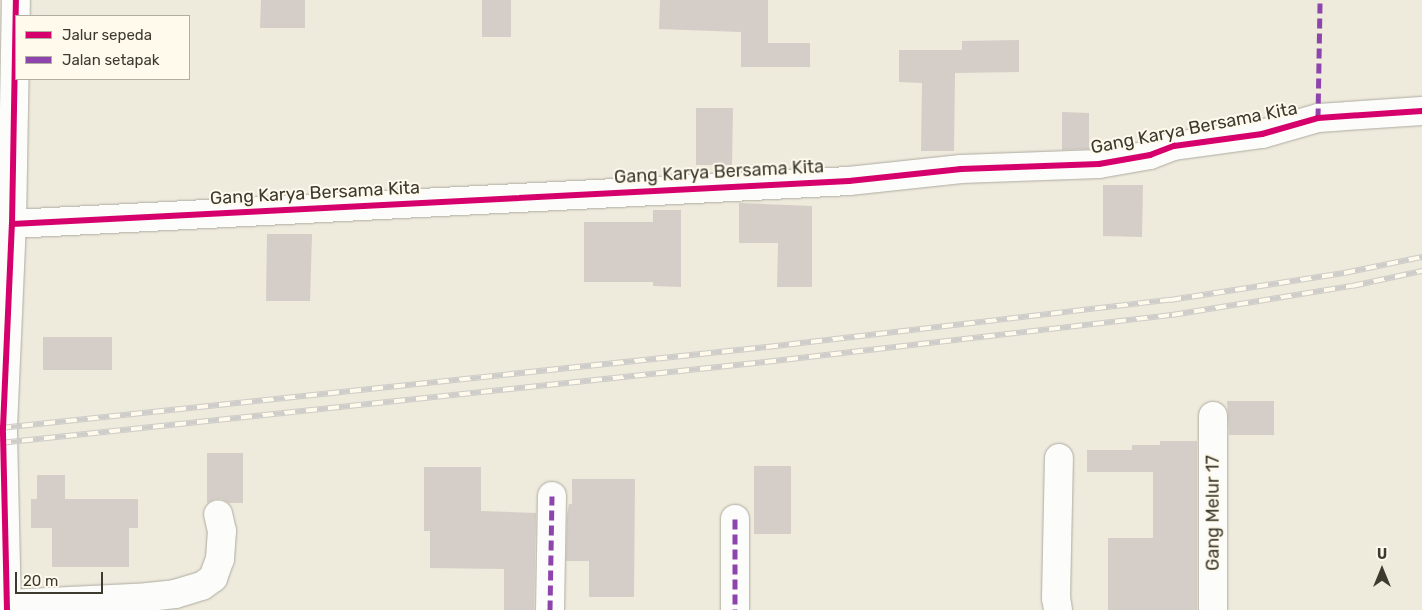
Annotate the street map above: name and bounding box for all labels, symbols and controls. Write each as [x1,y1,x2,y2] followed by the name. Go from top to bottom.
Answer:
[15,15,190,80] legend
[62,26,152,44] text: Jalur sepeda
[62,51,160,69] text: Jalan setapak
[1089,97,1299,159] street label: Gang Karya Bersama Kita
[613,156,825,188] street label: Gang Karya Bersama Kita
[209,177,421,209] street label: Gang Karya Bersama Kita
[1202,455,1224,571] street label: Gang Melur 17
[1357,545,1407,595] north arrow
[1377,546,1387,563] text: U
[18,562,105,594] scale bar
[23,572,58,590] text: 20 m

